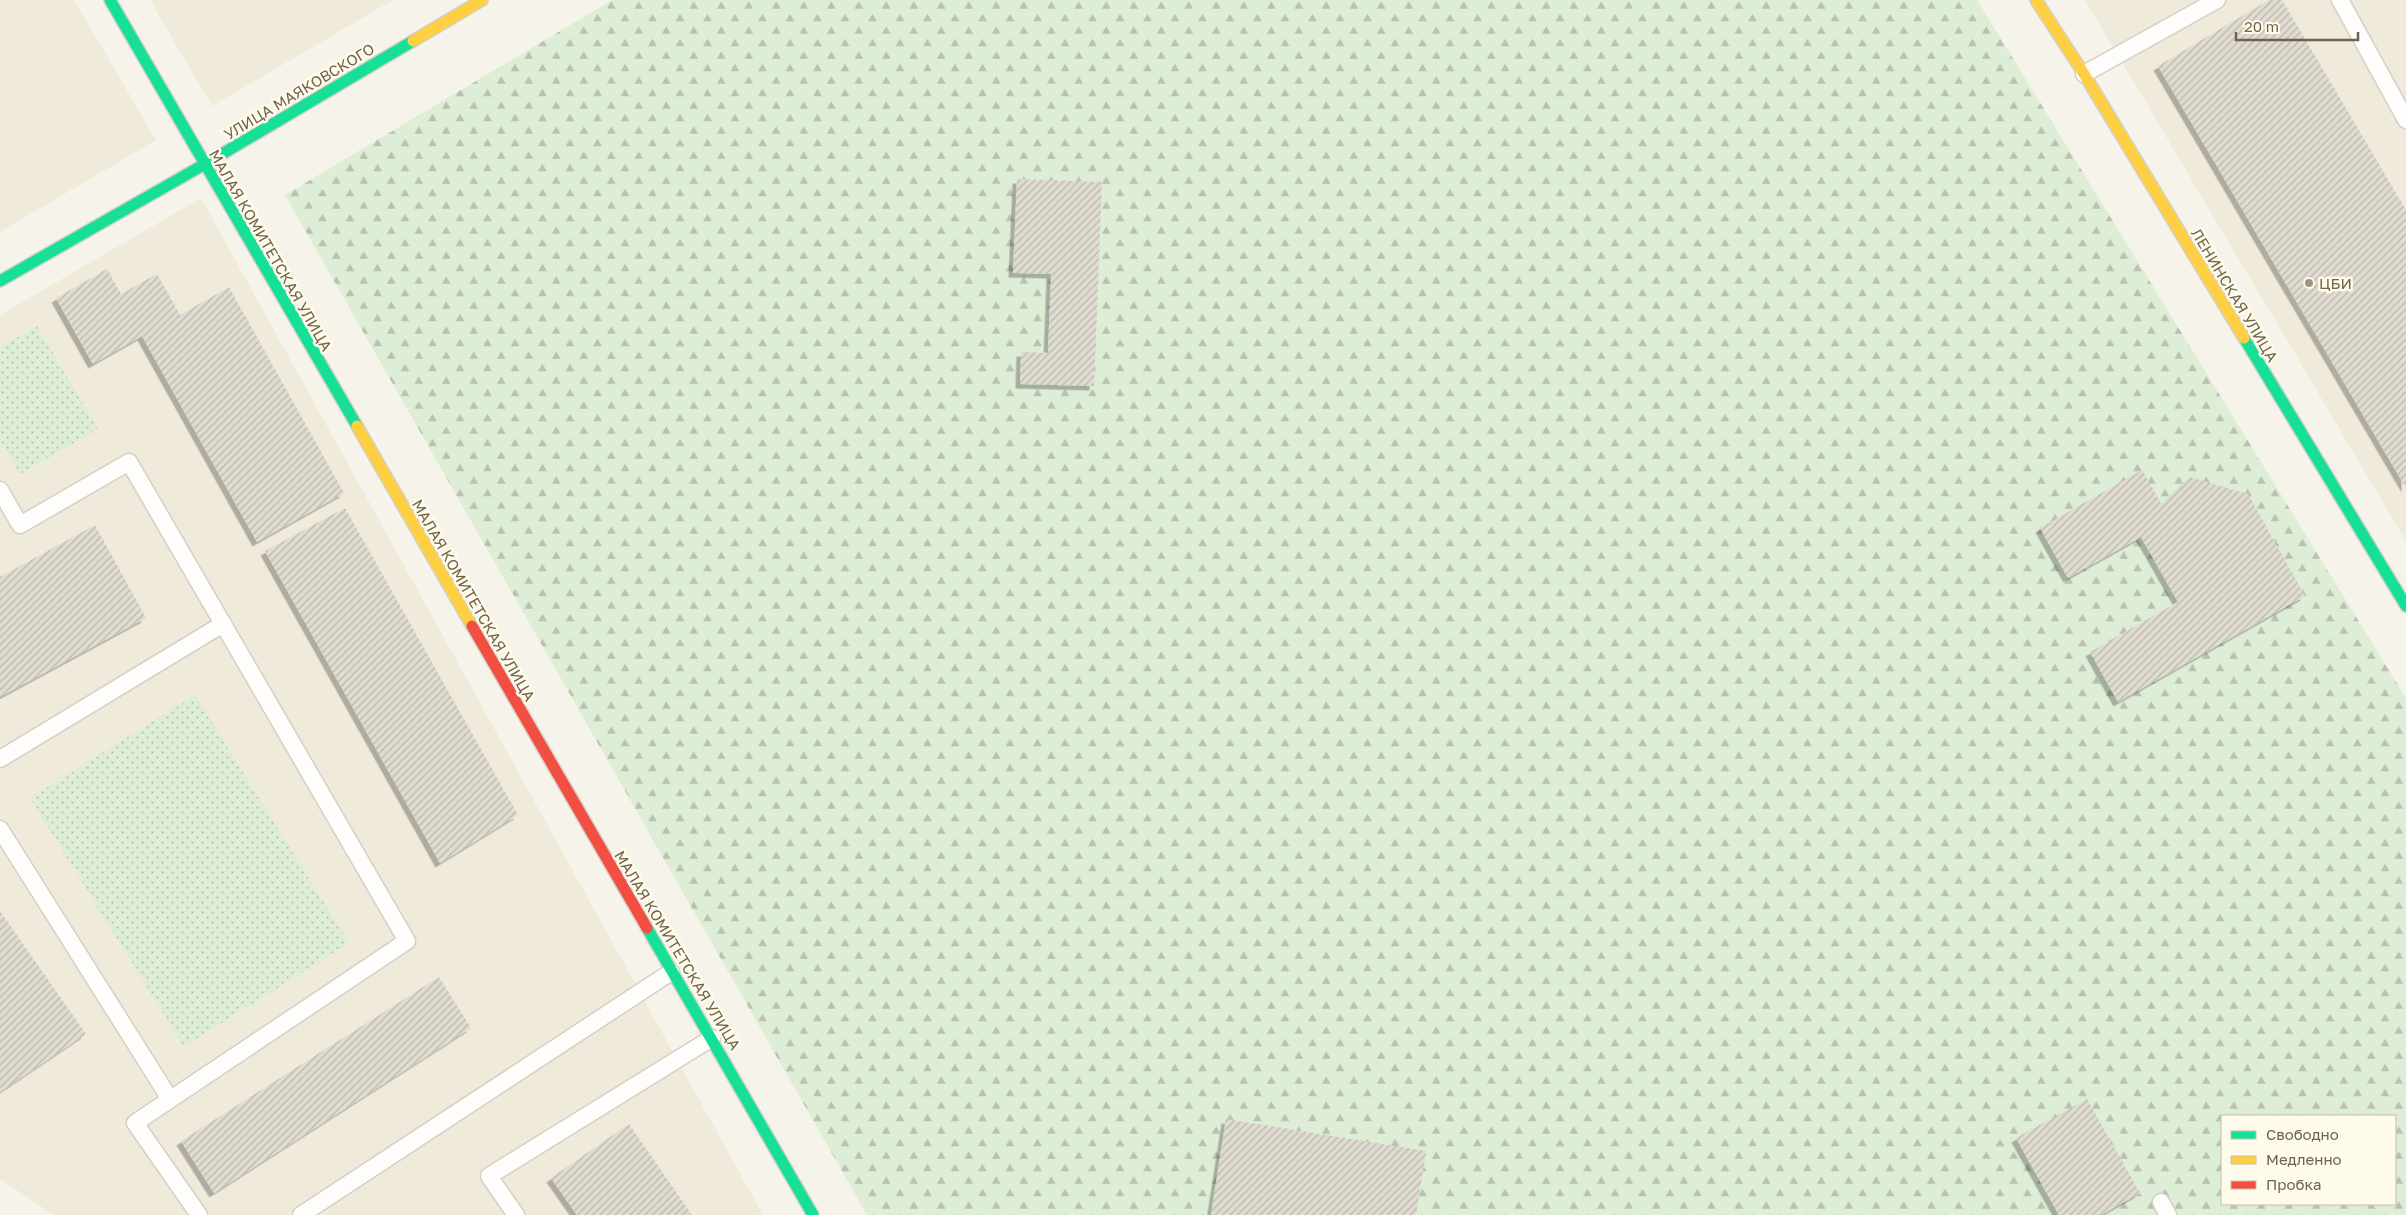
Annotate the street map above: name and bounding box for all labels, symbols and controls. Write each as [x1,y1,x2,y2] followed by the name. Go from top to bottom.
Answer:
[2236,10,2358,42] scale bar
[2244,17,2279,35] text: 20 m
[221,39,377,143] street label: УЛИЦА МАЯКОВСКОГО
[206,146,336,354] street label: МАЛАЯ КОМИТЕТСКАЯ УЛИЦА
[2188,225,2282,365] street label: ЛЕНИНСКАЯ УЛИЦА
[2319,274,2352,292] place label: ЦБИ
[2303,277,2315,289] marker: ЦБИ
[409,496,539,704] street label: МАЛАЯ КОМИТЕТСКАЯ УЛИЦА
[611,847,745,1053] street label: МАЛАЯ КОМИТЕТСКАЯ УЛИЦА
[2221,1115,2396,1205] legend
[2266,1125,2339,1143] text: Свободно
[2266,1150,2342,1168] text: Медленно
[2266,1175,2321,1193] text: Пробка

